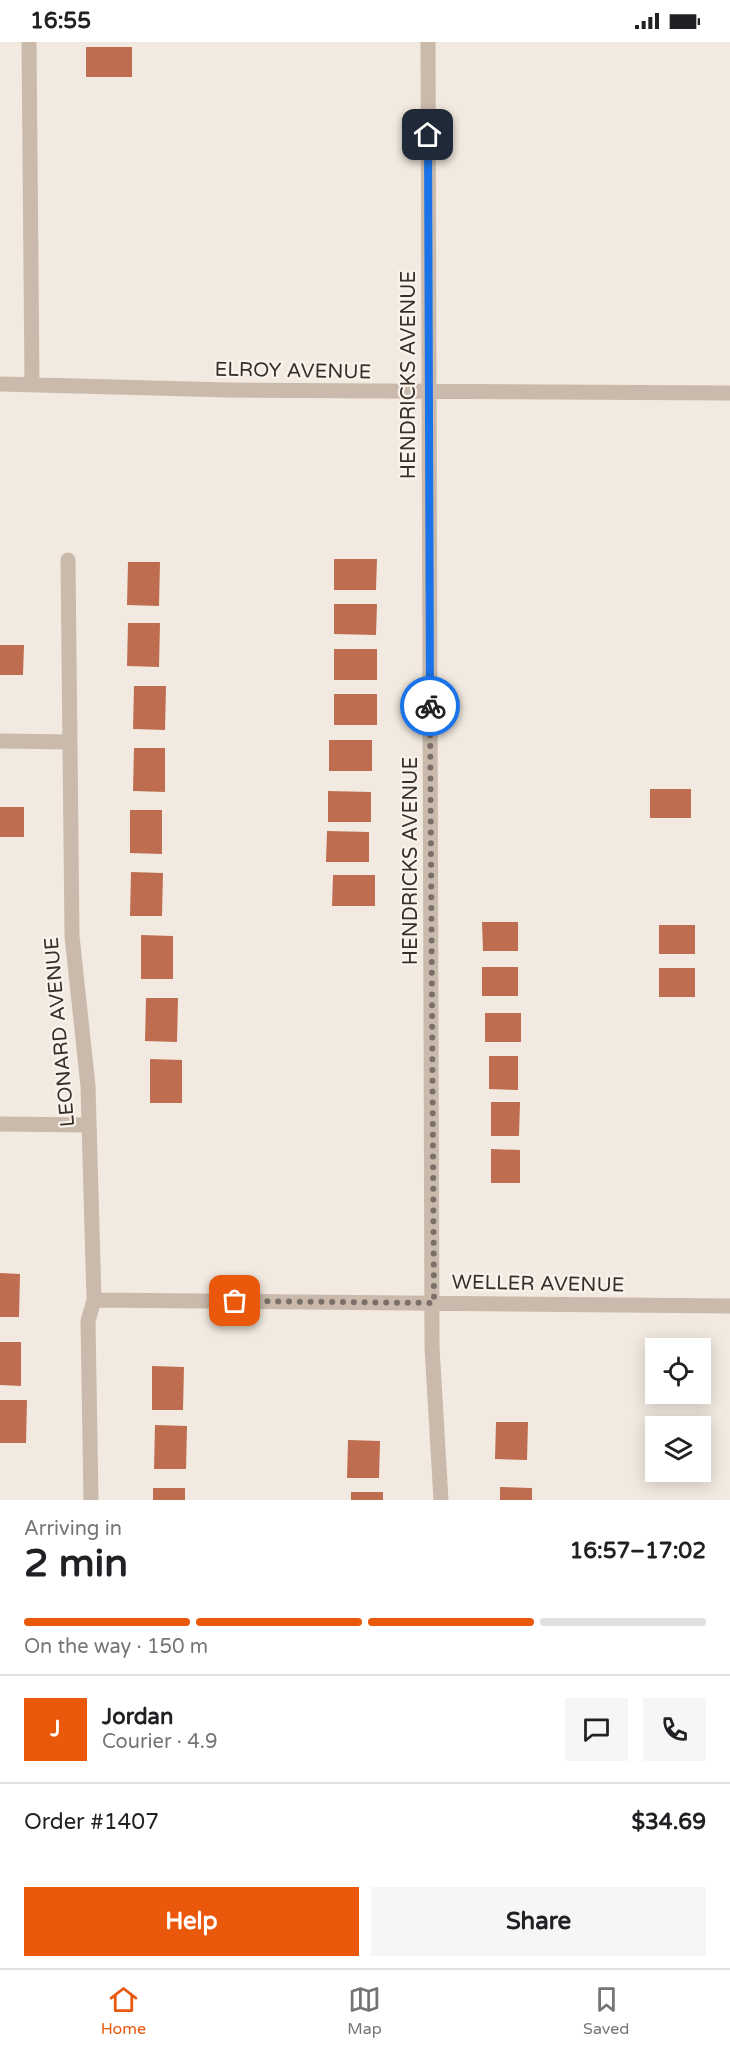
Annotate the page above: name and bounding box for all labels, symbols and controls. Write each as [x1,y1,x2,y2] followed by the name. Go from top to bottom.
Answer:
[30,8,91,34] text: 16:55
[402,109,453,160] pin
[411,118,444,151] icon: home
[397,271,421,479] street label: HENDRICKS AVENUE
[214,358,372,384] street label: ELROY AVENUE
[400,676,460,736] courier
[414,690,447,723] icon: bike
[399,757,423,965] street label: HENDRICKS AVENUE
[40,936,80,1128] street label: LEONARD AVENUE
[451,1270,625,1298] street label: WELLER AVENUE
[209,1275,260,1326] pin
[218,1284,251,1317] icon: bag
[645,1338,711,1482] map controls
[645,1338,711,1404] button: locate
[645,1416,711,1482] button: layers
[24,1517,122,1541] text: Arriving in
[569,1538,706,1564] text: 16:57–17:02
[24,1540,128,1587] text: 2 min
[24,1635,208,1659] text: On the way · 150 m
[565,1698,628,1761] button: chat
[643,1698,706,1761] button: phone
[102,1704,173,1730] text: Jordan
[50,1716,61,1742] text: J
[102,1730,217,1754] text: Courier · 4.9
[24,1809,159,1835] text: Order #1407
[631,1809,706,1835] text: $34.69
[24,1887,359,1956] button: Help
[371,1887,706,1956] button: Share
[101,1983,146,2039] tab: Home
[347,1983,382,2039] tab: Map
[583,1983,629,2039] tab: Saved

